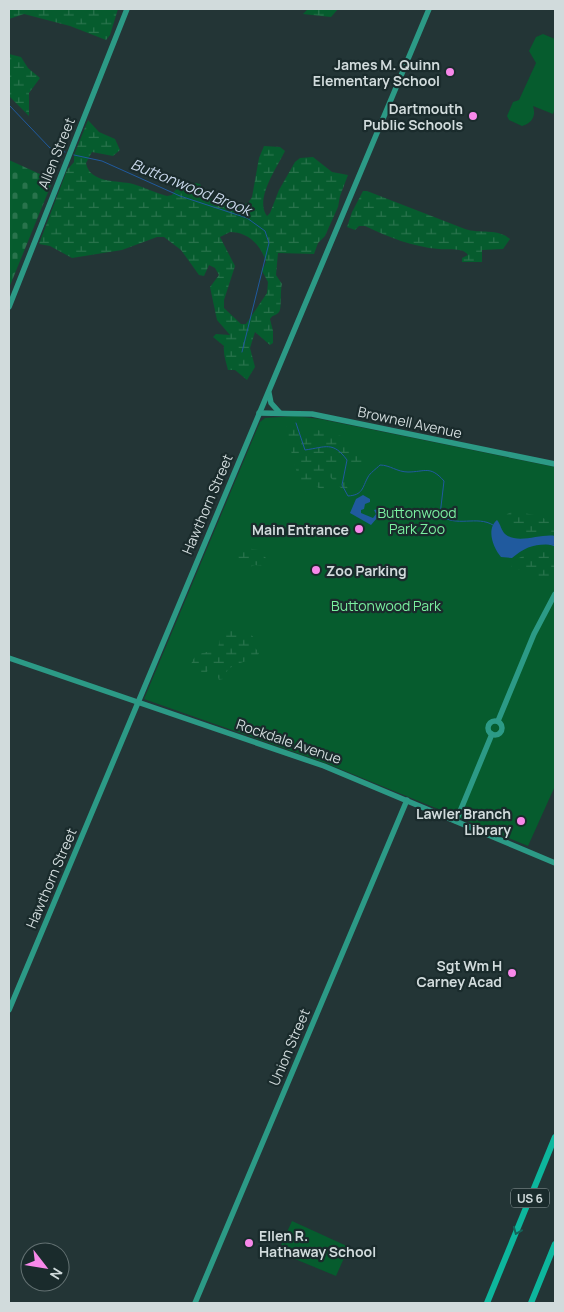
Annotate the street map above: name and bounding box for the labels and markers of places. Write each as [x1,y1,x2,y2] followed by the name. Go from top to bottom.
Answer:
[313,55,440,90] place label: James M. Quinn Elementary School
[444,66,456,78] marker: James M. Quinn Elementary School
[363,99,463,134] place label: Dartmouth Public Schools
[467,110,479,122] marker: Dartmouth Public Schools
[252,520,349,539] place label: Main Entrance
[353,523,365,535] marker: Main Entrance
[326,561,407,580] place label: Zoo Parking
[310,564,322,576] marker: Zoo Parking
[416,804,511,839] place label: Lawler Branch Library
[515,815,527,827] marker: Lawler Branch Library
[416,956,502,991] place label: Sgt Wm H Carney Acad
[506,967,518,979] marker: Sgt Wm H Carney Acad
[259,1226,376,1261] place label: Ellen R. Hathaway School
[243,1237,255,1249] marker: Ellen R. Hathaway School

